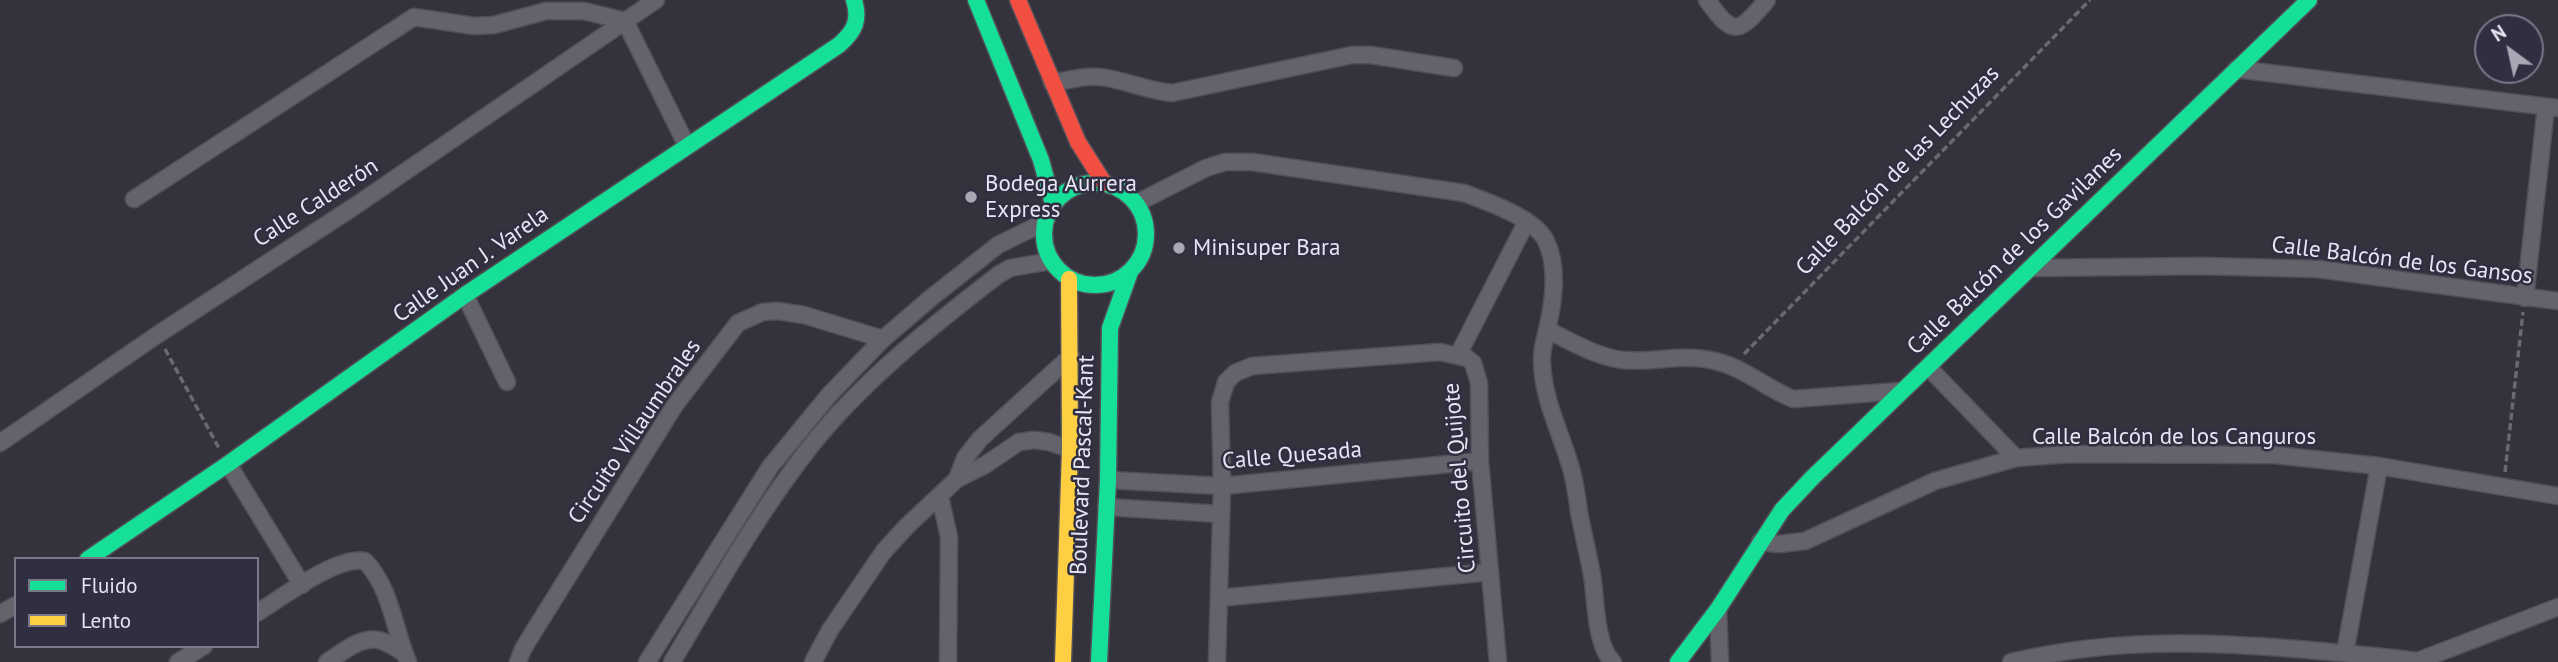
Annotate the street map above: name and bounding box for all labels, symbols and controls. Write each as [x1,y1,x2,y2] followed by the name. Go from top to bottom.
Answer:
[2474,14,2544,84] north arrow
[2487,20,2510,47] text: N
[1791,60,2005,282] street label: Calle Balcón de las Lechuzas
[1902,141,2128,361] street label: Calle Balcón de los Gavilanes
[248,152,384,254] street label: Calle Calderón
[985,170,1137,224] place label: Bodega Aurrera Express
[963,189,979,205] marker: Bodega Aurrera Express
[388,201,554,329] street label: Calle Juan J. Varela
[2270,231,2534,291] street label: Calle Balcón de los Gansos
[1193,234,1340,262] place label: Minisuper Bara
[1171,240,1187,256] marker: Minisuper Bara
[563,334,707,530] street label: Circuito Villaumbrales
[1065,355,1101,575] street label: Boulevard Pascal-Kant
[1438,382,1482,574] street label: Circuito del Quijote
[2032,423,2316,451] street label: Calle Balcón de los Canguros
[1221,436,1363,476] street label: Calle Quesada
[14,557,259,648] legend
[81,572,138,599] text: Fluido
[81,607,131,634] text: Lento

